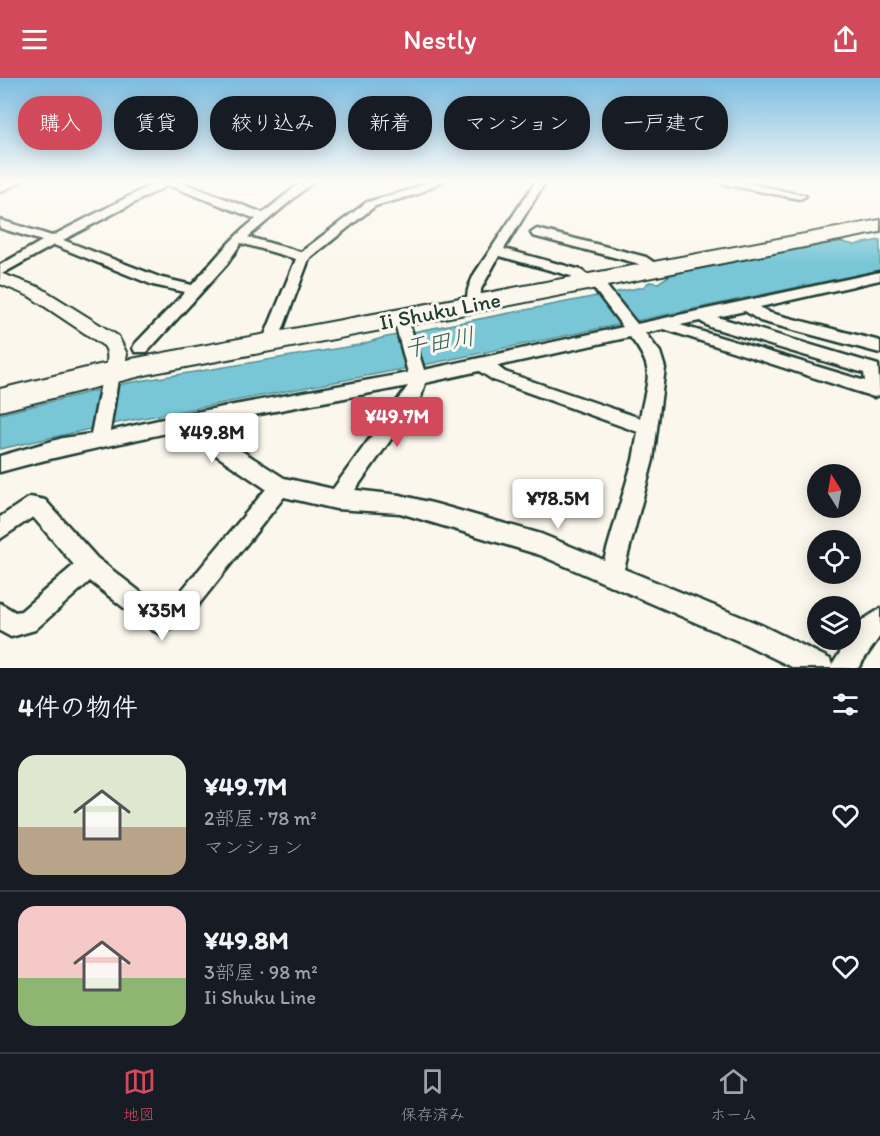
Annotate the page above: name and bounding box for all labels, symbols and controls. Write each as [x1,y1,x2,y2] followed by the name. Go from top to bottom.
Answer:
[18,23,51,56] icon: menu
[403,23,477,56] text: Nestly
[829,23,862,56] icon: share
[18,96,102,150] chip: 購入
[114,96,198,150] chip: 賃貸
[210,96,336,150] chip: 絞り込み
[348,96,432,150] chip: 新着
[444,96,590,150] chip: マンション
[602,96,728,150] chip: 一戸建て
[377,286,503,336] street label: Ii Shuku Line
[401,321,477,363] water label: 干田川
[348,397,446,448] pin: ¥49.7M
[365,404,429,428] text: ¥49.7M
[163,413,261,464] pin: ¥49.8M
[179,420,245,444] text: ¥49.8M
[807,464,861,518] north arrow
[807,464,861,650] map controls
[509,479,607,530] pin: ¥78.5M
[526,486,590,510] text: ¥78.5M
[807,530,861,584] button: locate
[126,591,198,642] pin: ¥35M
[807,596,861,650] button: layers
[138,598,186,622] text: ¥35M
[829,688,862,721] icon: filters
[18,691,138,723] text: 4件の物件
[204,770,288,802] text: ¥49.7M
[66,779,138,851] icon: home
[829,799,862,832] icon: heart
[204,806,317,830] text: 2部屋 · 78 m²
[204,835,303,859] text: マンション
[204,924,289,956] text: ¥49.8M
[66,930,138,1002] icon: home
[829,950,862,983] icon: heart
[204,960,318,984] text: 3部屋 · 98 m²
[204,985,316,1009] text: Ii Shuku Line
[123,1065,156,1125] tab: 地図
[401,1065,465,1125] tab: 保存済み
[710,1065,757,1125] tab: ホーム

